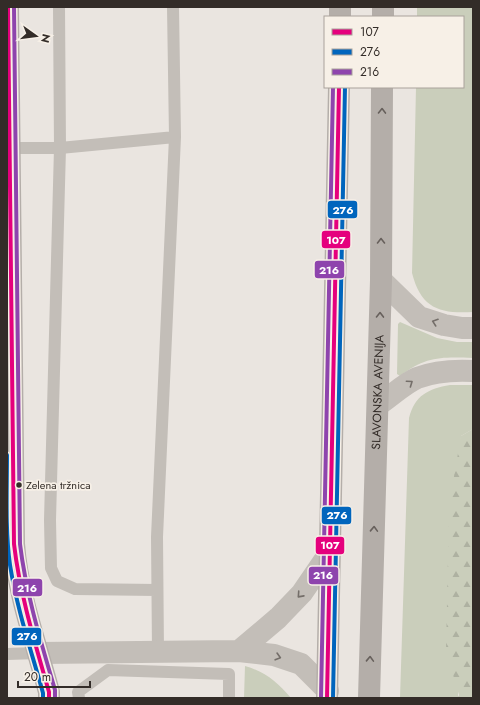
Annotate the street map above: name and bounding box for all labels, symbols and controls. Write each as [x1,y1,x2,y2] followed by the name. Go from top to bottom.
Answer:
[16,16,56,56] north arrow
[324,16,464,88] legend
[360,23,380,41] text: 107
[37,32,55,45] text: N
[360,43,380,61] text: 276
[360,63,379,81] text: 216
[378,108,386,114] one-way arrow
[327,200,358,219] line badge: 276
[332,202,354,218] text: 276
[321,230,351,249] line badge: 107
[326,232,346,248] text: 107
[377,238,385,244] one-way arrow
[314,260,345,279] line badge: 216
[319,262,339,278] text: 216
[376,312,384,318] one-way arrow
[431,318,438,327] one-way arrow
[367,334,388,450] street label: SLAVONSKA AVENIJA
[405,381,412,388] one-way arrow
[26,477,91,493] place label: Zelena tržnica
[14,480,24,490] marker: Zelena tržnica
[321,506,352,525] line badge: 276
[326,507,348,523] text: 276
[370,526,378,532] one-way arrow
[315,536,345,555] line badge: 107
[320,537,340,553] text: 107
[308,566,339,585] line badge: 216
[313,567,333,583] text: 216
[12,578,43,597] line badge: 216
[17,580,37,596] text: 216
[297,591,304,598] one-way arrow
[11,627,42,646] line badge: 276
[16,628,38,644] text: 276
[274,652,281,661] one-way arrow
[366,656,374,662] one-way arrow
[18,663,90,689] scale bar
[24,668,51,686] text: 20 m

